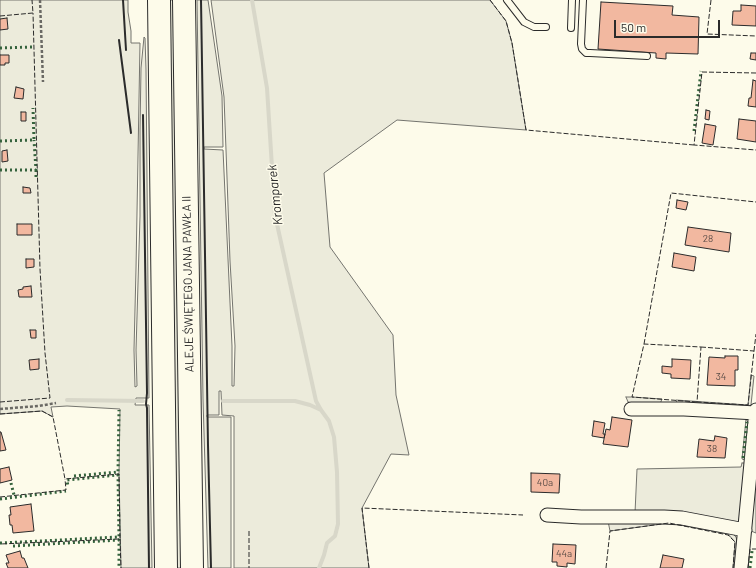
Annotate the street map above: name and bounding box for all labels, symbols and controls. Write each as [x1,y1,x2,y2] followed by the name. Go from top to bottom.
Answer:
[616,12,722,38] scale bar
[621,20,646,34] text: 50 m
[264,164,286,226] water label: Kromparek
[179,196,197,372] street label: ALEJE ŚWIĘTEGO JANA PAWŁA II
[703,233,713,245] house number: 28
[716,371,726,383] house number: 34
[707,443,717,455] house number: 38
[537,477,553,489] house number: 40a
[556,548,572,560] house number: 44a

